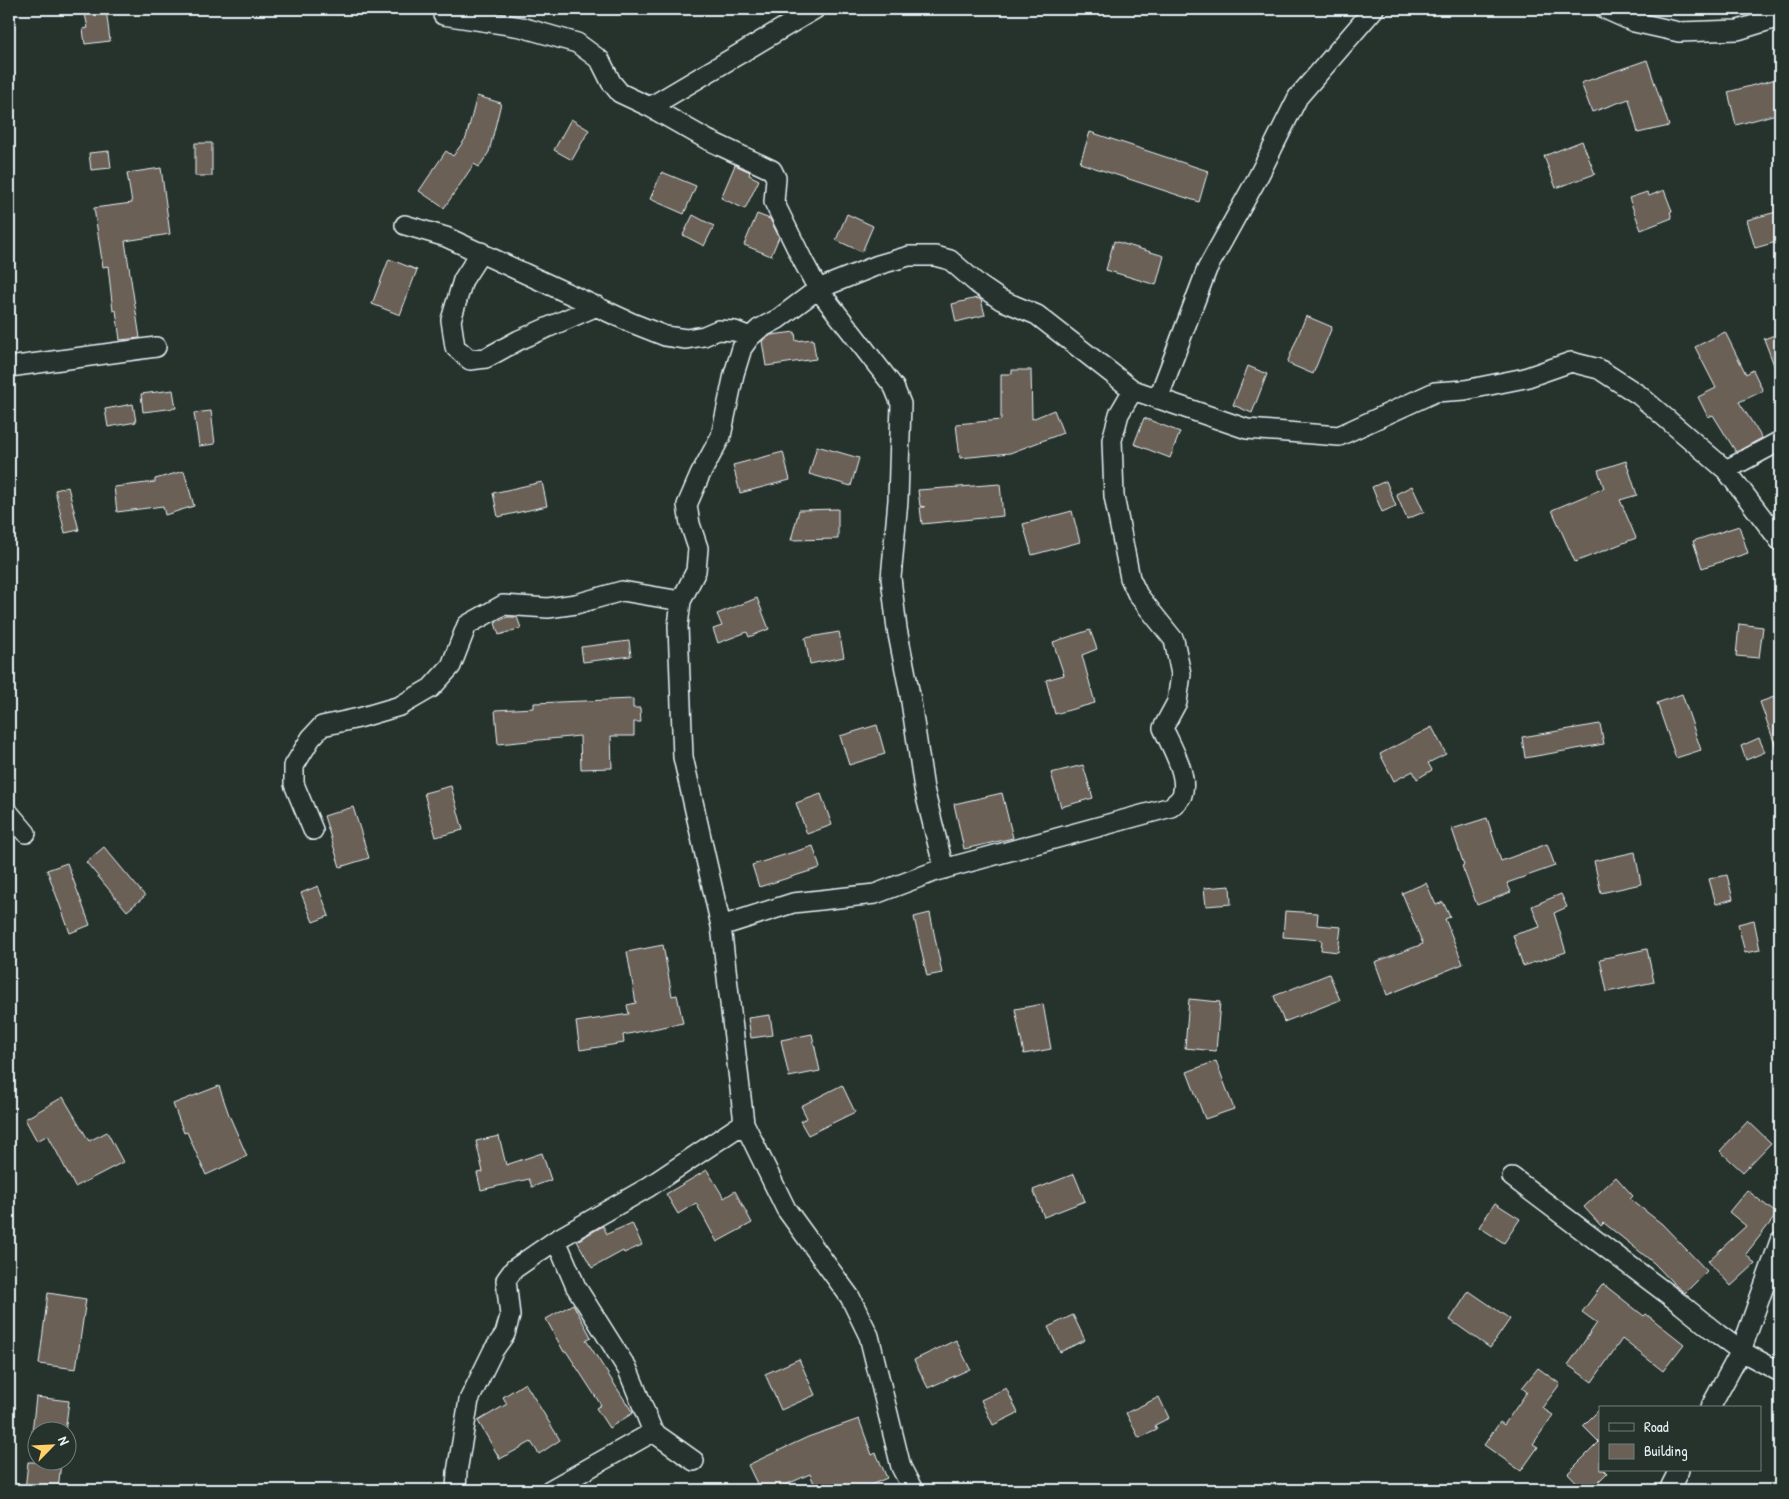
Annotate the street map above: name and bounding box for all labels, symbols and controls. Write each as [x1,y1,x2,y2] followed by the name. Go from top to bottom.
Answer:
[1599,1406,1762,1472] legend
[1644,1416,1669,1437] text: Road
[28,1422,78,1472] north arrow
[54,1433,75,1448] text: N
[1644,1440,1688,1461] text: Building

